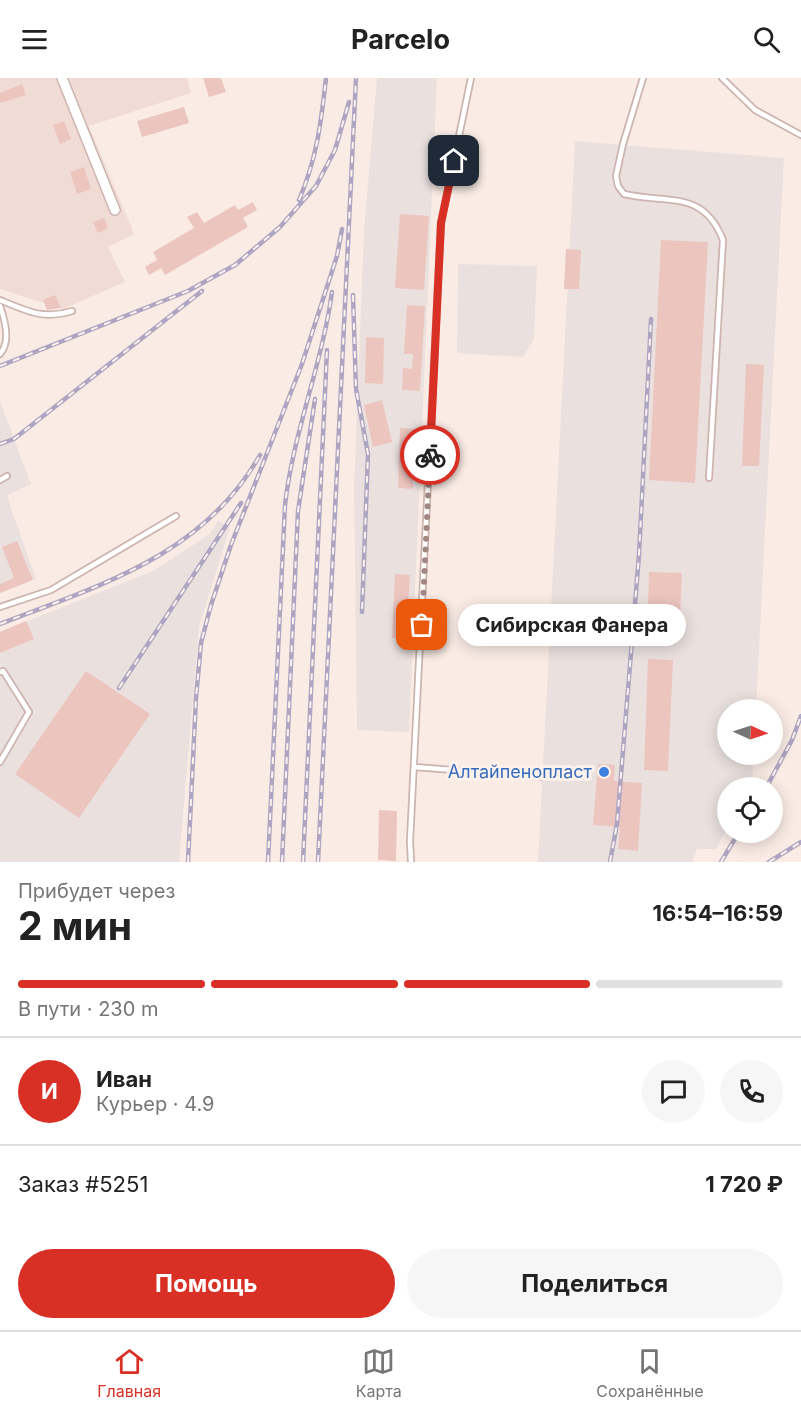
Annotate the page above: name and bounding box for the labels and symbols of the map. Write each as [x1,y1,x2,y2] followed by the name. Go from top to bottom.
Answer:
[428,135,479,186] pin
[400,425,460,485] courier
[396,599,447,650] pin
[458,604,686,646] callout: Сибирская Фанера
[717,699,783,765] north arrow
[448,761,593,782] place label: Алтайпенопласт
[597,765,611,779] marker: Алтайпенопласт

